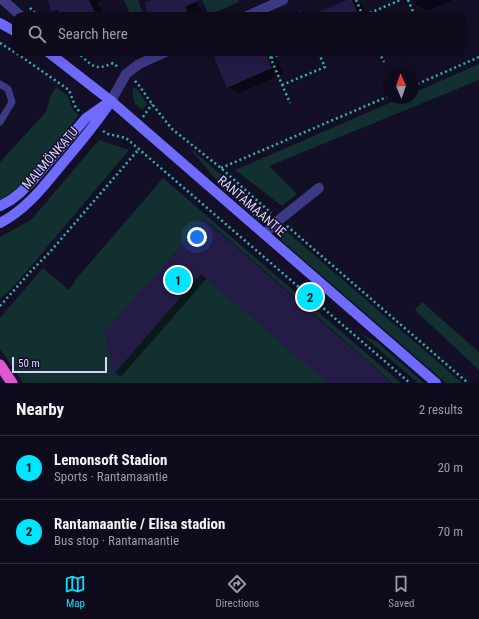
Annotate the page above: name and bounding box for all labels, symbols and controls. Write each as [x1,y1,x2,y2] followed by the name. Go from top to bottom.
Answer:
[12,12,467,56] search box
[26,23,48,45] icon: search
[58,25,128,43] text: Search here
[383,68,419,104] north arrow
[19,124,81,192] street label: MALMÖNKATU
[215,172,289,240] street label: RANTAMAANTIE
[187,227,207,247] your location
[165,265,191,295] pin: 1
[297,282,323,312] pin: 2
[12,355,107,374] scale bar
[18,357,40,370] text: 50 m
[16,399,64,419] text: Nearby
[419,402,463,417] text: 2 results
[54,451,167,469] text: Lemonsoft Stadion
[26,460,32,475] text: 1
[437,460,463,475] text: 20 m
[54,469,168,484] text: Sports · Rantamaantie
[54,515,225,533] text: Rantamaantie / Elisa stadion
[26,524,32,539] text: 2
[437,524,463,539] text: 70 m
[54,533,179,548] text: Bus stop · Rantamaantie
[64,573,86,610] tab: Map
[215,573,259,610] tab: Directions
[388,573,415,610] tab: Saved

